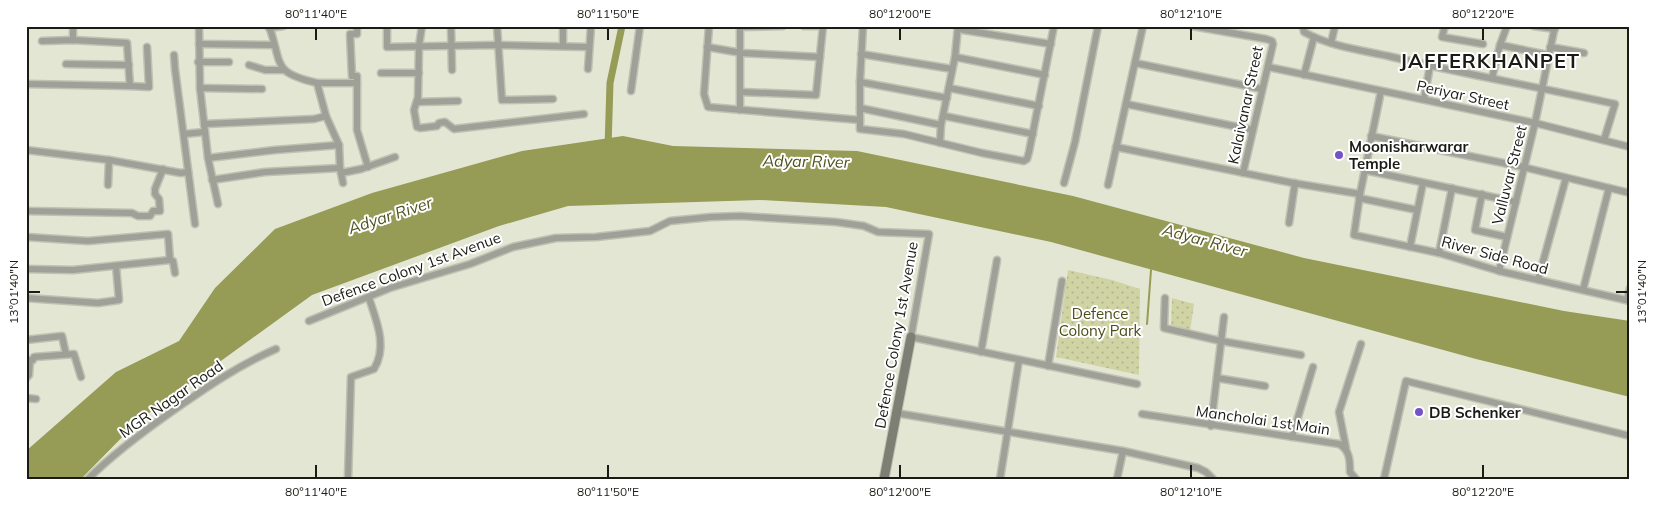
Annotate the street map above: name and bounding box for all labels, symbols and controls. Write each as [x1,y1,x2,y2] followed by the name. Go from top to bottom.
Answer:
[285,6,347,21] text: 80°11'40"E
[577,6,639,21] text: 80°11'50"E
[869,6,931,21] text: 80°12'00"E
[1160,6,1222,21] text: 80°12'10"E
[1452,6,1514,21] text: 80°12'20"E
[1223,44,1267,166] street label: Kalaivanar Street
[1400,48,1580,73] district label: JAFFERKHANPET
[1415,76,1511,114] street label: Periyar Street
[1487,123,1531,227] street label: Valluvar Street
[1349,137,1468,173] place label: Moonisharwarar Temple
[1333,149,1345,161] marker: Moonisharwarar Temple
[761,150,851,172] water label: Adyar River
[345,192,436,238] water label: Adyar River
[1159,219,1251,261] water label: Adyar River
[319,228,503,310] street label: Defence Colony 1st Avenue
[1439,232,1551,278] street label: River Side Road
[870,240,922,430] street label: Defence Colony 1st Avenue
[6,260,21,324] text: 13°01'40"N
[1634,260,1649,324] text: 13°01'40"N
[1059,304,1142,340] park label: Defence Colony Park
[115,356,227,442] street label: MGR Nagar Road
[1195,401,1331,439] street label: Mancholai 1st Main
[1429,403,1521,422] place label: DB Schenker
[1413,406,1425,418] marker: DB Schenker
[285,484,347,499] text: 80°11'40"E
[577,484,639,499] text: 80°11'50"E
[869,484,931,499] text: 80°12'00"E
[1160,484,1222,499] text: 80°12'10"E
[1452,484,1514,499] text: 80°12'20"E

